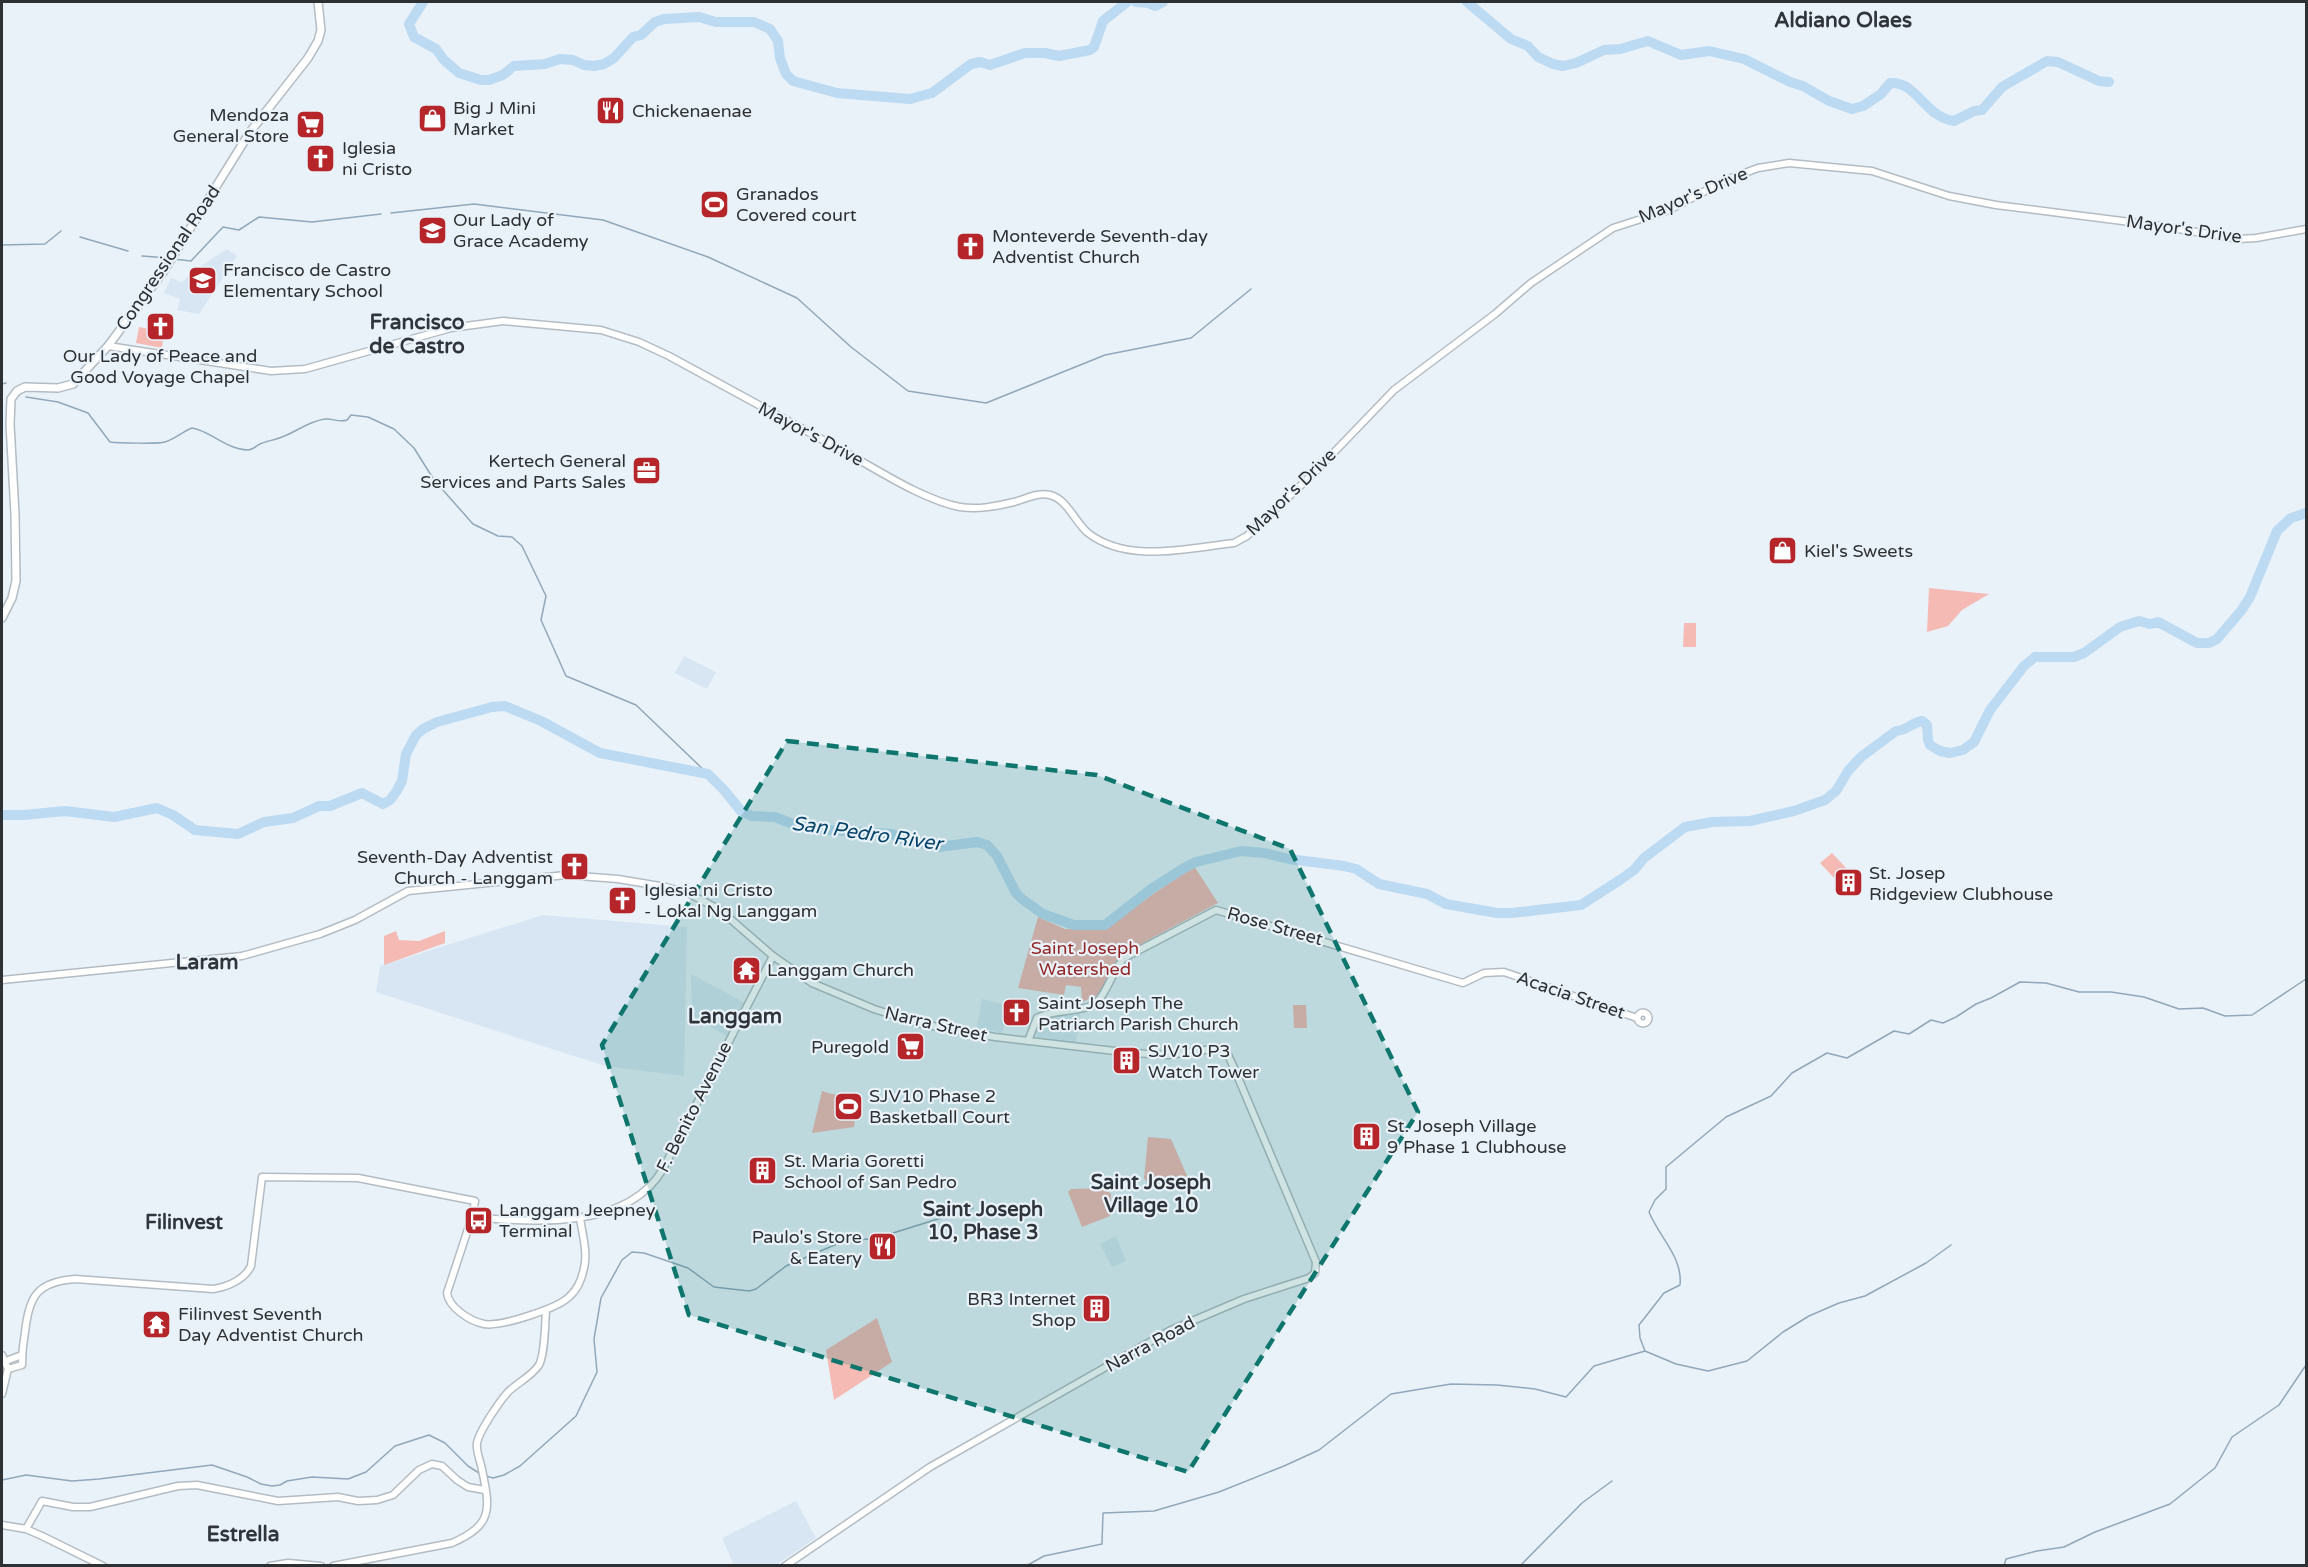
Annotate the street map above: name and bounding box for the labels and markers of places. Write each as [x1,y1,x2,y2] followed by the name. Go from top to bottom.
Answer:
[595,95,627,127] restaurant icon: Chickenaenae
[453,97,536,140] place label: Big J Mini Market
[632,100,752,122] place label: Chickenaenae
[416,102,448,134] shop icon: Big J Mini Market
[173,104,289,147] place label: Mendoza General Store
[294,109,326,141] supermarket icon: Mendoza General Store
[342,137,412,180] place label: Iglesia ni Cristo
[305,142,337,174] church icon: Iglesia ni Cristo
[736,183,857,226] place label: Granados Covered court
[699,188,731,220] sports icon: Granados Covered court
[453,209,589,252] place label: Our Lady of Grace Academy
[416,214,448,246] school or university icon: Our Lady of Grace Academy
[992,225,1208,268] place label: Monteverde Seventh-day Adventist Church
[955,230,987,262] church icon: Monteverde Seventh-day Adventist Church
[223,259,391,302] place label: Francisco de Castro Elementary School
[186,264,218,296] school or university icon: Francisco de Castro Elementary School
[144,311,176,343] church icon: Our Lady of Peace and Good Voyage Chapel
[63,345,257,388] place label: Our Lady of Peace and Good Voyage Chapel
[420,450,626,493] place label: Kertech General Services and Parts Sales
[631,455,663,487] office icon: Kertech General Services and Parts Sales
[1767,535,1799,567] shop icon: Kiel's Sweets
[1804,540,1913,562] place label: Kiel's Sweets
[357,846,553,889] place label: Seventh-Day Adventist Church - Langgam
[558,851,590,883] church icon: Seventh-Day Adventist Church - Langgam
[1869,862,2053,905] place label: St. Josep Ridgeview Clubhouse
[1832,867,1864,899] building icon: St. Josep Ridgeview Clubhouse
[644,879,817,922] place label: Iglesia ni Cristo - Lokal Ng Langgam
[607,884,639,916] church icon: Iglesia ni Cristo - Lokal Ng Langgam
[730,954,762,986] temple icon: Langgam Church
[767,959,914,981] place label: Langgam Church
[1038,992,1239,1035] place label: Saint Joseph The Patriarch Parish Church
[1001,997,1033,1029] church icon: Saint Joseph The Patriarch Parish Church
[894,1031,926,1063] supermarket icon: Puregold
[811,1036,889,1058] place label: Puregold
[1148,1040,1259,1083] place label: SJV10 P3 Watch Tower
[1111,1045,1143,1077] building icon: SJV10 P3 Watch Tower
[869,1085,1010,1128] place label: SJV10 Phase 2 Basketball Court
[832,1090,864,1122] sports icon: SJV10 Phase 2 Basketball Court
[1387,1115,1567,1158] place label: St. Joseph Village 9 Phase 1 Clubhouse
[1350,1120,1382,1152] building icon: St. Joseph Village 9 Phase 1 Clubhouse
[784,1150,957,1193] place label: St. Maria Goretti School of San Pedro
[747,1155,779,1187] building icon: St. Maria Goretti School of San Pedro
[499,1199,656,1242] place label: Langgam Jeepney Terminal
[462,1204,494,1236] bus stop icon: Langgam Jeepney Terminal
[752,1226,862,1269] place label: Paulo's Store & Eatery
[867,1231,899,1263] restaurant icon: Paulo's Store & Eatery
[967,1288,1076,1331] place label: BR3 Internet Shop
[1081,1293,1113,1325] building icon: BR3 Internet Shop
[178,1303,364,1346] place label: Filinvest Seventh Day Adventist Church
[141,1308,173,1340] temple icon: Filinvest Seventh Day Adventist Church

